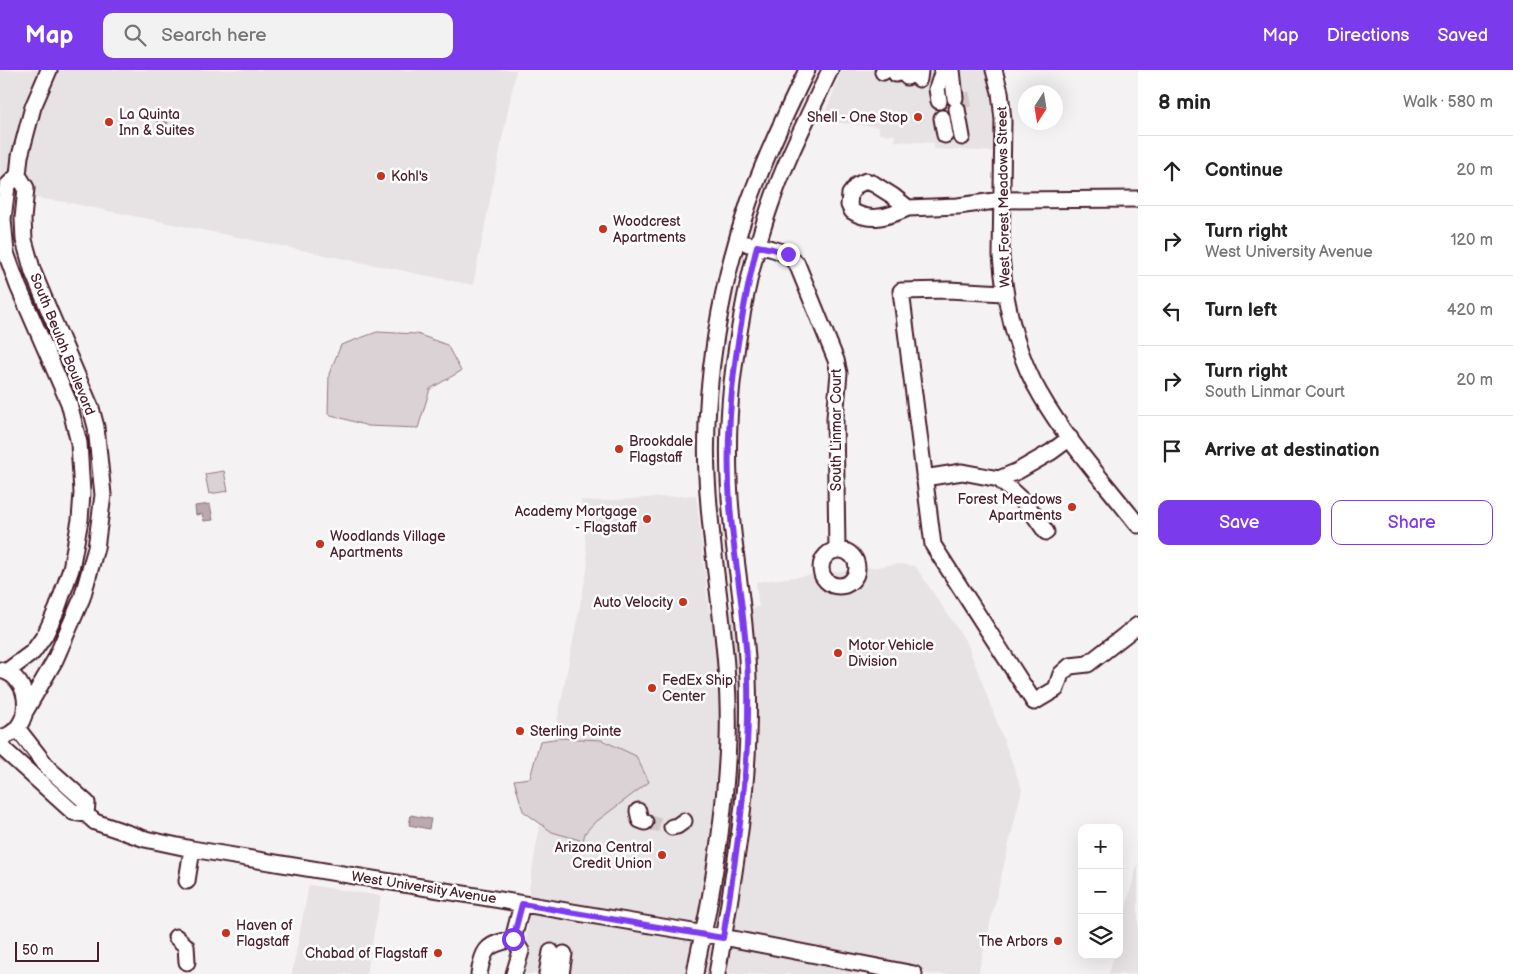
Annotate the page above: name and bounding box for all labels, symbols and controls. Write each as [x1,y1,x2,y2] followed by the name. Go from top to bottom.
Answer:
[103,13,453,58] search box
[25,21,73,50] text: Map
[121,21,149,49] icon: search
[161,24,267,47] text: Search here
[1263,25,1299,46] text: Map
[1327,25,1409,46] text: Directions
[1437,25,1488,46] text: Saved
[1018,85,1063,130] north arrow
[1158,90,1211,115] text: 8 min
[1403,93,1493,112] text: Walk · 580 m
[993,105,1014,288] street label: West Forest Meadows Street
[119,106,194,139] place label: La Quinta Inn & Suites
[807,109,908,126] place label: Shell - One Stop
[912,111,924,123] marker: Shell - One Stop
[103,116,115,128] marker: La Quinta Inn & Suites
[1158,157,1186,185] icon: ahead
[1205,159,1283,182] text: Continue
[1457,161,1493,180] text: 20 m
[391,168,428,185] place label: Kohl's
[375,170,387,182] marker: Kohl's
[613,213,686,246] place label: Woodcrest Apartments
[1205,220,1288,243] text: Turn right
[597,223,609,235] marker: Woodcrest Apartments
[1158,227,1186,255] icon: right
[1450,231,1493,250] text: 120 m
[777,243,800,266] route end
[1205,243,1373,262] text: West University Avenue
[26,271,99,418] street label: South Beulah Boulevard
[1158,297,1186,325] icon: left
[1205,299,1277,322] text: Turn left
[1447,301,1493,320] text: 420 m
[1205,360,1288,383] text: Turn right
[1158,367,1186,395] icon: right
[828,368,845,491] street label: South Linmar Court
[1457,371,1493,390] text: 20 m
[1205,383,1345,402] text: South Linmar Court
[629,433,693,466] place label: Brookdale Flagstaff
[1158,437,1186,465] icon: arrive
[1205,439,1380,462] text: Arrive at destination
[613,443,625,455] marker: Brookdale Flagstaff
[958,491,1062,524] place label: Forest Meadows Apartments
[1158,500,1321,545] button: Save
[1331,500,1493,545] button: Share
[1066,501,1078,513] marker: Forest Meadows Apartments
[515,503,637,536] place label: Academy Mortgage - Flagstaff
[641,513,653,525] marker: Academy Mortgage - Flagstaff
[330,528,445,561] place label: Woodlands Village Apartments
[314,538,326,550] marker: Woodlands Village Apartments
[593,594,674,611] place label: Auto Velocity
[677,596,689,608] marker: Auto Velocity
[848,637,934,670] place label: Motor Vehicle Division
[832,647,844,659] marker: Motor Vehicle Division
[662,672,733,705] place label: FedEx Ship Center
[646,682,658,694] marker: FedEx Ship Center
[530,723,621,740] place label: Sterling Pointe
[514,725,526,737] marker: Sterling Pointe
[1078,824,1123,959] map controls
[1078,824,1123,869] button: +
[555,839,652,872] place label: Arizona Central Credit Union
[656,849,668,861] marker: Arizona Central Credit Union
[350,868,498,907] street label: West University Avenue
[1078,869,1123,914] button: −
[1078,914,1123,959] button: layers
[236,917,294,950] place label: Haven of Flagstaff
[220,927,232,939] marker: Haven of Flagstaff
[502,928,525,951] route start
[979,933,1048,950] place label: The Arbors
[1052,935,1064,947] marker: The Arbors
[15,939,99,962] scale bar
[22,942,54,959] text: 50 m
[305,945,428,962] place label: Chabad of Flagstaff
[432,947,444,959] marker: Chabad of Flagstaff

